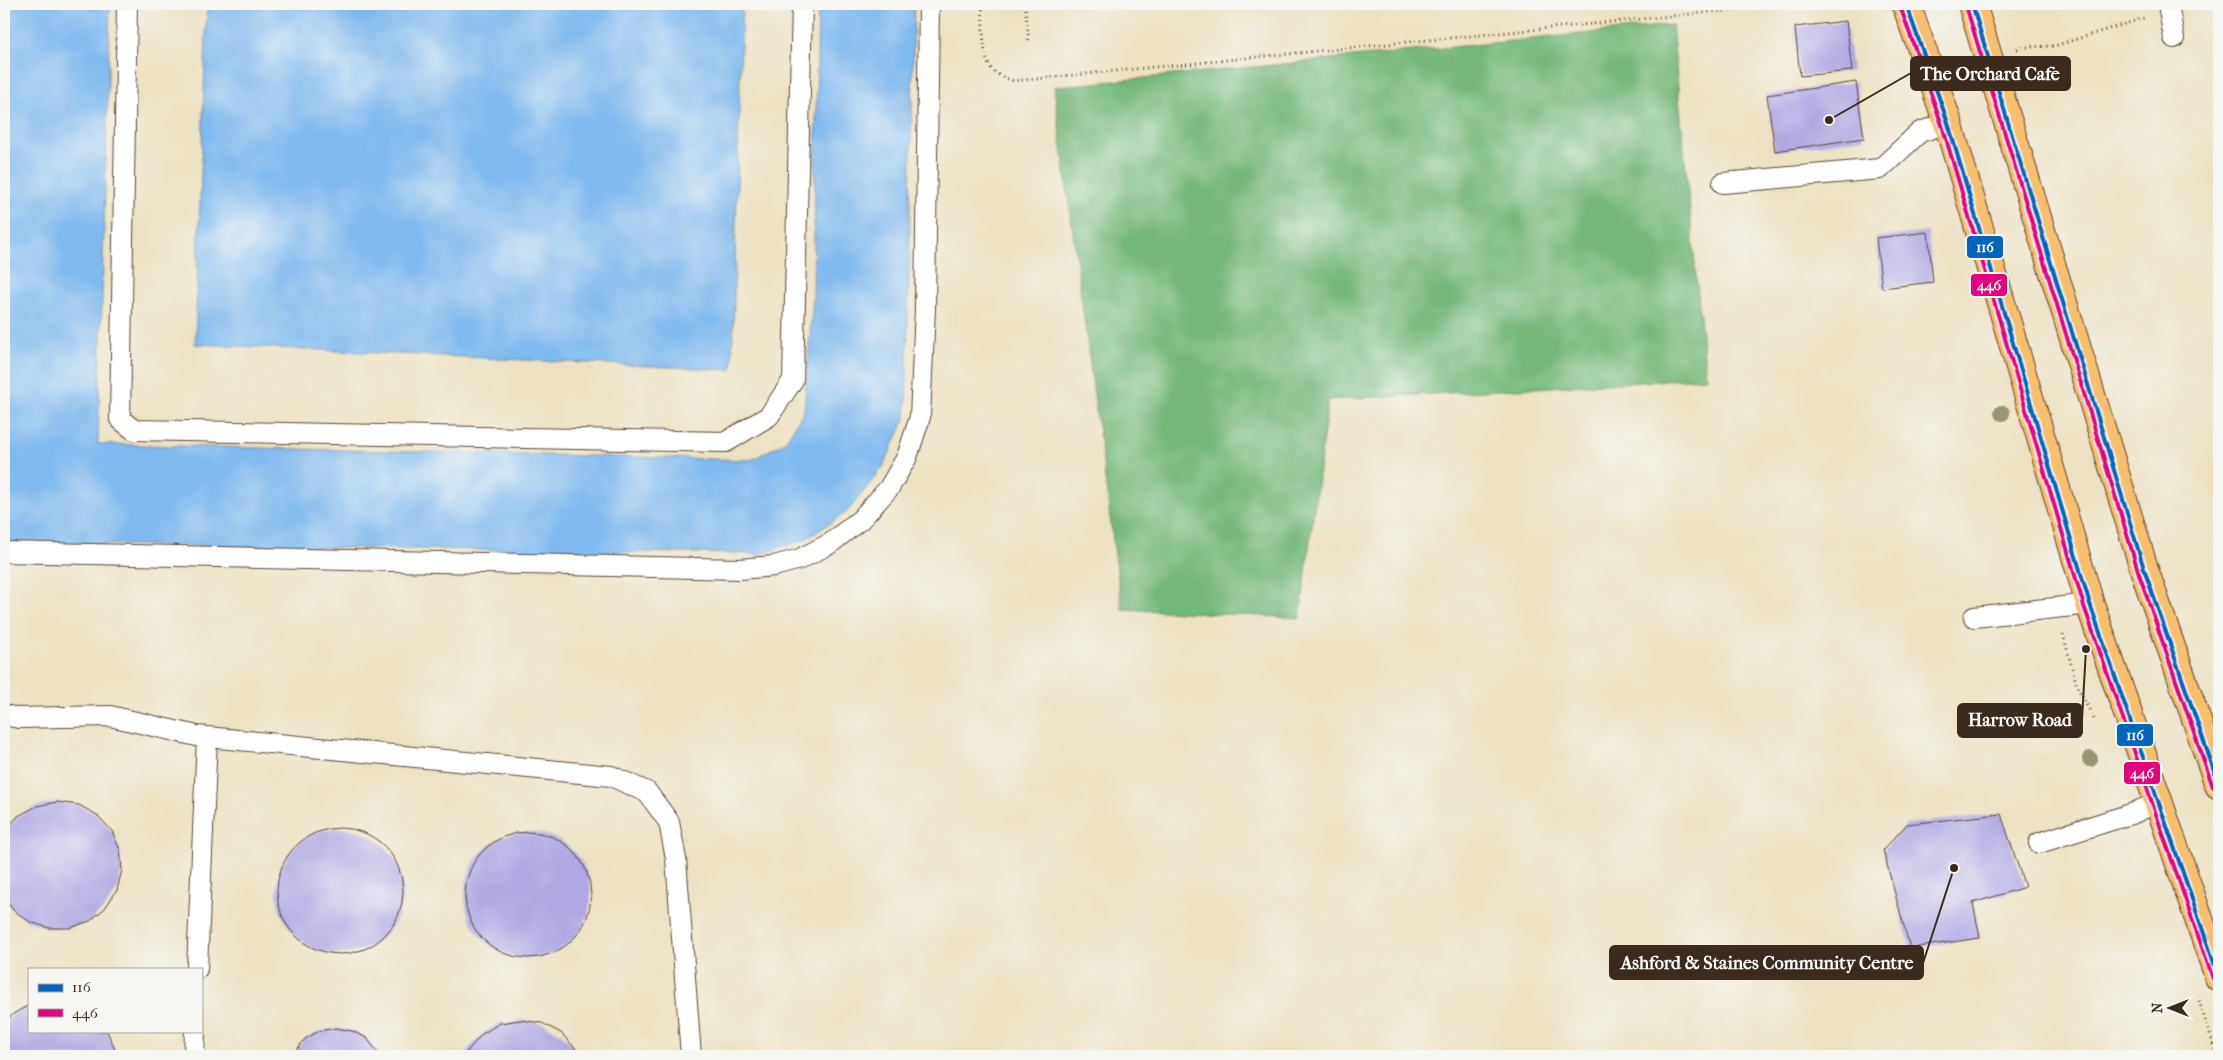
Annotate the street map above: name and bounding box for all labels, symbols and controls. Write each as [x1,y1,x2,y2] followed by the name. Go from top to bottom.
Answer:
[1911,57,2070,90] callout: The Orchard Cafe
[1919,64,2060,85] text: The Orchard Cafe
[1966,235,2004,259] line badge: 116
[1976,239,1994,256] text: 116
[1970,273,2008,297] line badge: 446
[1976,277,2002,294] text: 446
[1958,704,2082,737] callout: Harrow Road
[1968,710,2073,731] text: Harrow Road
[2116,723,2154,747] line badge: 116
[2126,727,2144,744] text: 116
[2123,761,2161,785] line badge: 446
[2129,765,2155,782] text: 446
[1610,946,1923,979] callout: Ashford & Staines Community Centre
[1620,953,1913,974] text: Ashford & Staines Community Centre
[28,968,202,1032] legend
[72,978,92,996] text: 116
[2146,982,2196,1032] north arrow
[2149,1002,2166,1013] text: N
[72,1004,99,1022] text: 446

